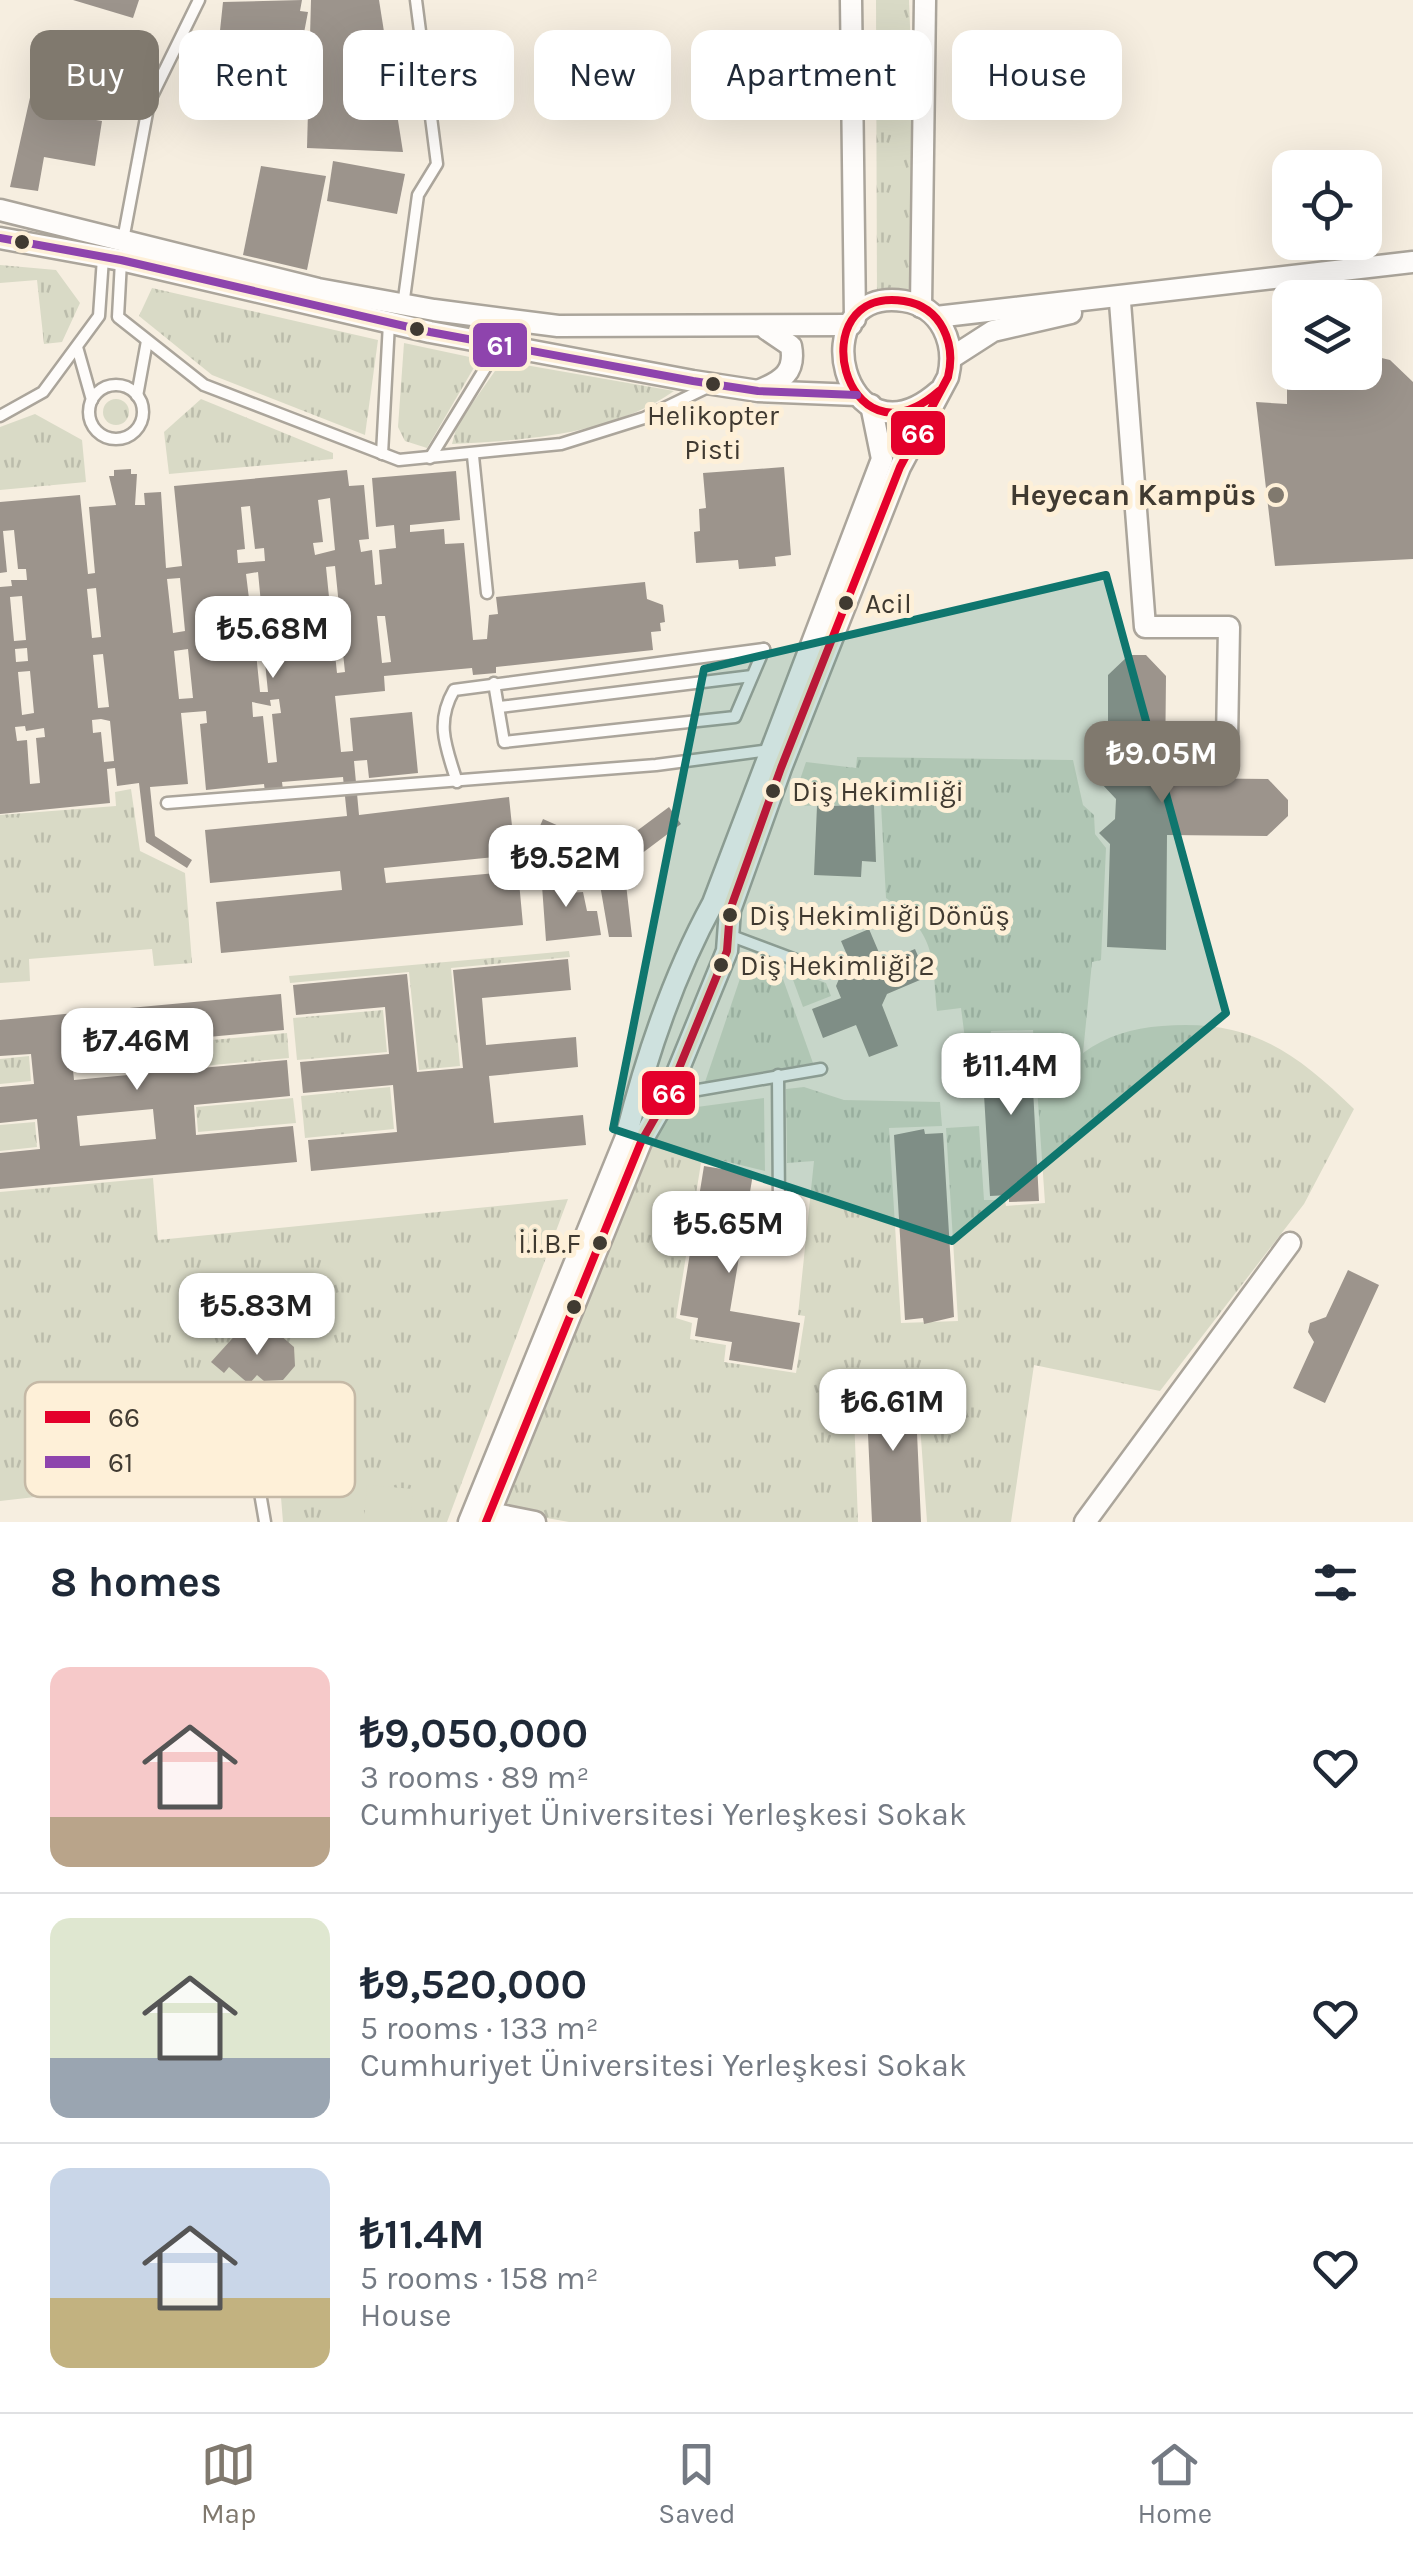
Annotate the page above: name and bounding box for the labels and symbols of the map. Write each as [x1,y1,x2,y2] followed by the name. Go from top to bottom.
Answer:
[12,232,32,252] unlabelled marker
[407,319,427,339] unlabelled marker
[471,321,529,369] line badge: 61
[487,329,513,362] text: 61
[703,374,723,394] marker: Helikopter Pisti
[647,399,780,466] place label: Helikopter Pisti
[889,409,947,457] line badge: 66
[901,417,935,450] text: 66
[1010,477,1256,513] place label: Heyecan Kampüs
[1265,484,1287,506] marker: Heyecan Kampüs
[865,587,912,620] place label: Acil
[836,593,856,613] marker: Acil
[192,596,354,681] pin: ₺5.68M
[1081,721,1243,806] pin: ₺9.05M
[792,775,964,808] place label: Diş Hekimliği
[763,781,783,801] marker: Diş Hekimliği
[485,825,647,910] pin: ₺9.52M
[749,899,1010,932] place label: Diş Hekimliği Dönüş
[720,905,740,925] marker: Diş Hekimliği Dönüş
[740,949,935,982] place label: Diş Hekimliği 2
[711,955,731,975] marker: Diş Hekimliği 2
[56,1008,218,1093] pin: ₺7.46M
[930,1033,1092,1118] pin: ₺11.4M
[640,1069,697,1117] line badge: 66
[652,1077,686,1110] text: 66
[648,1191,810,1276] pin: ₺5.65M
[518,1227,581,1260] place label: İ.İ.B.F
[590,1233,610,1253] marker: İ.İ.B.F
[176,1273,338,1358] pin: ₺5.83M
[564,1297,584,1317] unlabelled marker
[812,1369,974,1454] pin: ₺6.61M
[25,1382,355,1497] legend
[108,1401,140,1434] text: 66
[108,1446,133,1479] text: 61

